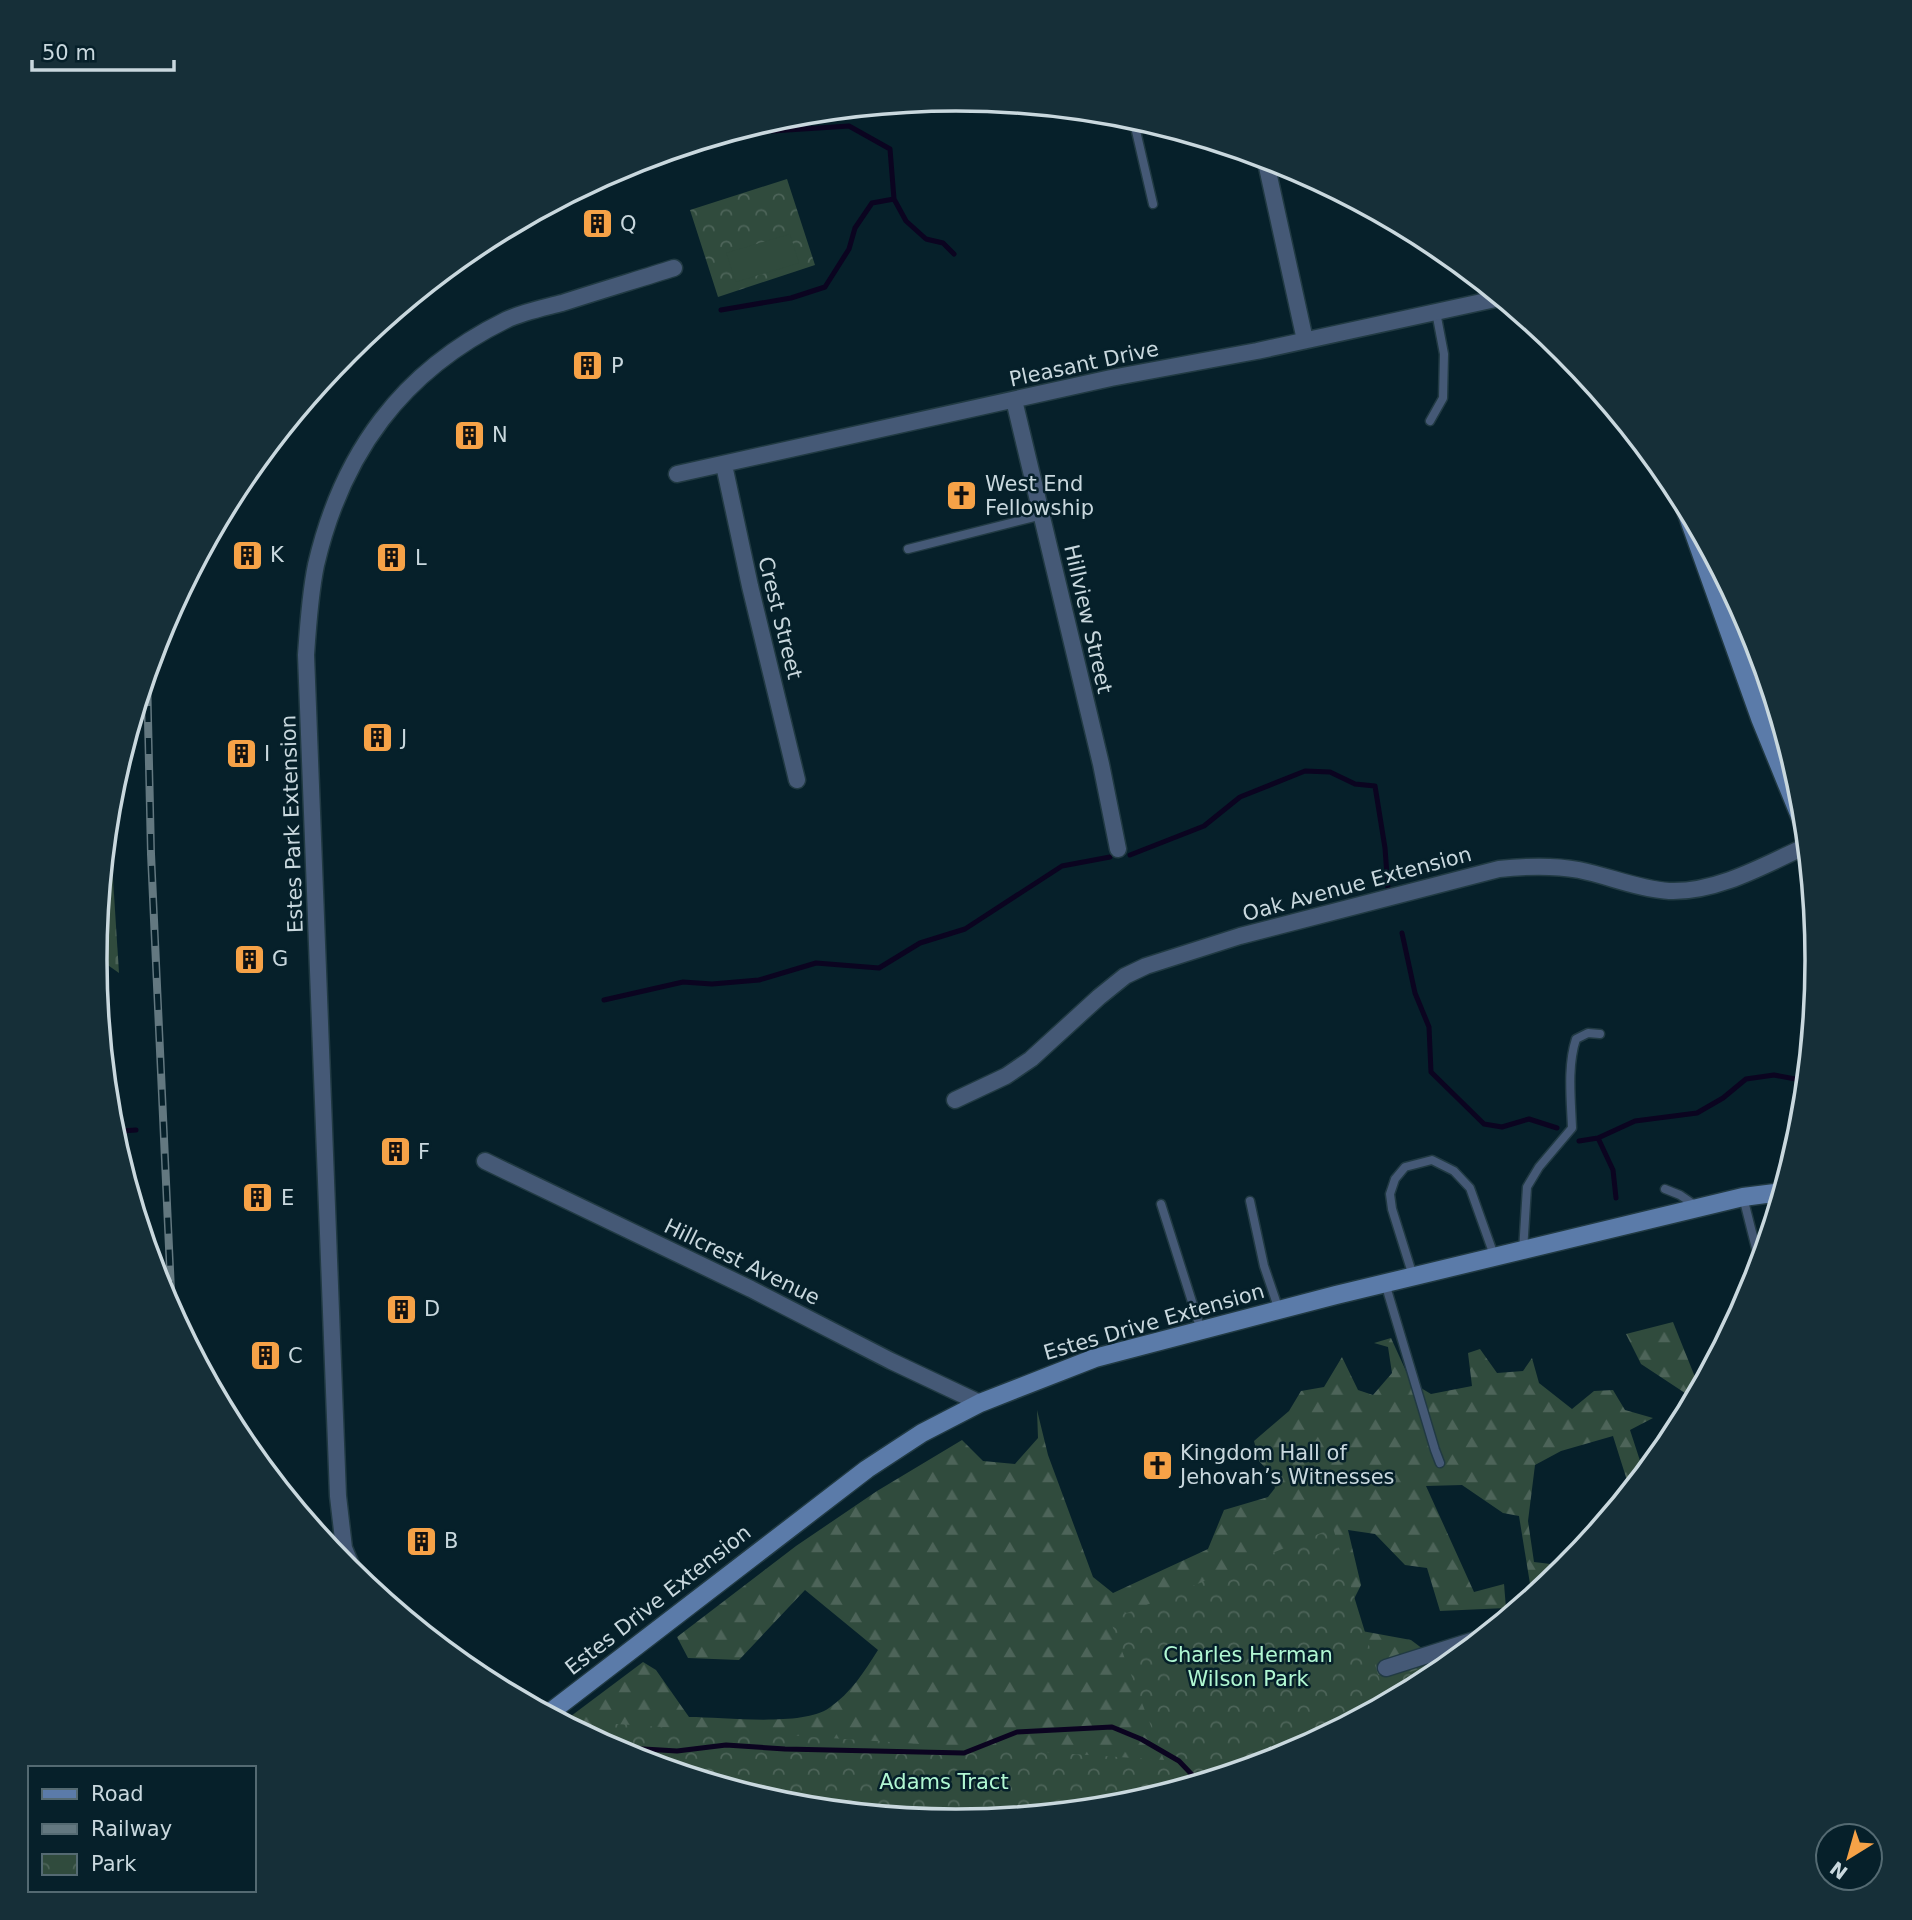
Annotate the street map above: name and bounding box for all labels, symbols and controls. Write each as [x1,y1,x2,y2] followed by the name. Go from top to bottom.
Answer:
[32,28,173,72] scale bar
[42,41,96,65] text: 50 m
[580,207,614,241] building icon: Q
[620,212,637,236] place label: Q
[1007,336,1161,392] street label: Pleasant Drive
[571,349,605,383] building icon: P
[611,354,624,378] place label: P
[452,418,486,452] building icon: N
[492,423,508,447] place label: N
[985,472,1094,520] place label: West End Fellowship
[945,479,979,513] church icon: West End Fellowship
[230,538,264,572] building icon: K
[375,541,409,575] building icon: L
[1059,542,1117,696] street label: Hillview Street
[270,543,285,567] place label: K
[415,546,427,570] place label: L
[753,554,807,682] street label: Crest Street
[276,715,308,933] street label: Estes Park Extension
[361,721,395,755] building icon: J
[399,726,407,750] place label: J
[224,737,258,771] building icon: I
[264,742,270,766] place label: I
[1240,842,1474,926] street label: Oak Avenue Extension
[232,942,266,976] building icon: G
[272,947,288,971] place label: G
[378,1135,412,1169] building icon: F
[418,1140,430,1164] place label: F
[241,1181,275,1215] building icon: E
[281,1186,294,1210] place label: E
[660,1214,824,1310] street label: Hillcrest Avenue
[1041,1279,1267,1365] street label: Estes Drive Extension
[384,1292,418,1326] building icon: D
[424,1297,440,1321] place label: D
[248,1339,282,1373] building icon: C
[288,1344,303,1368] place label: C
[1178,1441,1395,1489] place label: Kingdom Hall of Jehovah’s Witnesses
[1140,1448,1174,1482] church icon: Kingdom Hall of Jehovah’s Witnesses
[560,1520,756,1680] street label: Estes Drive Extension
[404,1524,438,1558] building icon: B
[444,1529,458,1553] place label: B
[1163,1643,1333,1691] park label: Charles Herman Wilson Park
[28,1766,256,1892] legend
[879,1770,1009,1794] park label: Adams Tract
[91,1782,144,1806] text: Road
[91,1817,172,1841] text: Railway
[1814,1822,1884,1892] north arrow
[91,1852,137,1876] text: Park
[1826,1857,1852,1884] text: N

